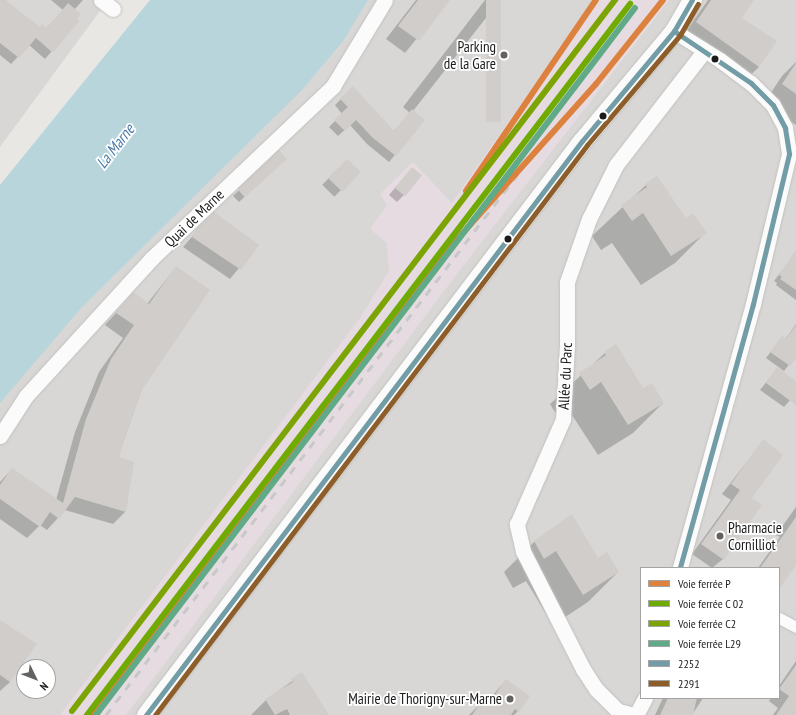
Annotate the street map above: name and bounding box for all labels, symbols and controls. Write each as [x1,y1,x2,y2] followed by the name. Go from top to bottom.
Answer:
[444,37,496,72] place label: Parking de la Gare
[499,50,509,60] marker: Parking de la Gare
[710,54,720,64] unlabelled marker
[598,111,608,121] unlabelled marker
[92,120,138,172] water label: La Marne
[161,185,227,251] street label: Quai de Marne
[503,234,513,244] unlabelled marker
[554,342,576,410] street label: Allée du Parc
[728,518,782,553] place label: Pharmacie Cornilliot
[715,531,725,541] marker: Pharmacie Cornilliot
[640,567,780,699] legend
[678,576,731,591] text: Voie ferrée P
[678,596,744,611] text: Voie ferrée C 02
[678,616,736,631] text: Voie ferrée C2
[678,636,741,651] text: Voie ferrée L29
[678,656,700,671] text: 2252
[16,659,56,699] north arrow
[678,676,700,691] text: 2291
[37,680,51,693] text: N
[348,690,502,708] place label: Mairie de Thorigny-sur-Marne
[505,694,515,704] marker: Mairie de Thorigny-sur-Marne

